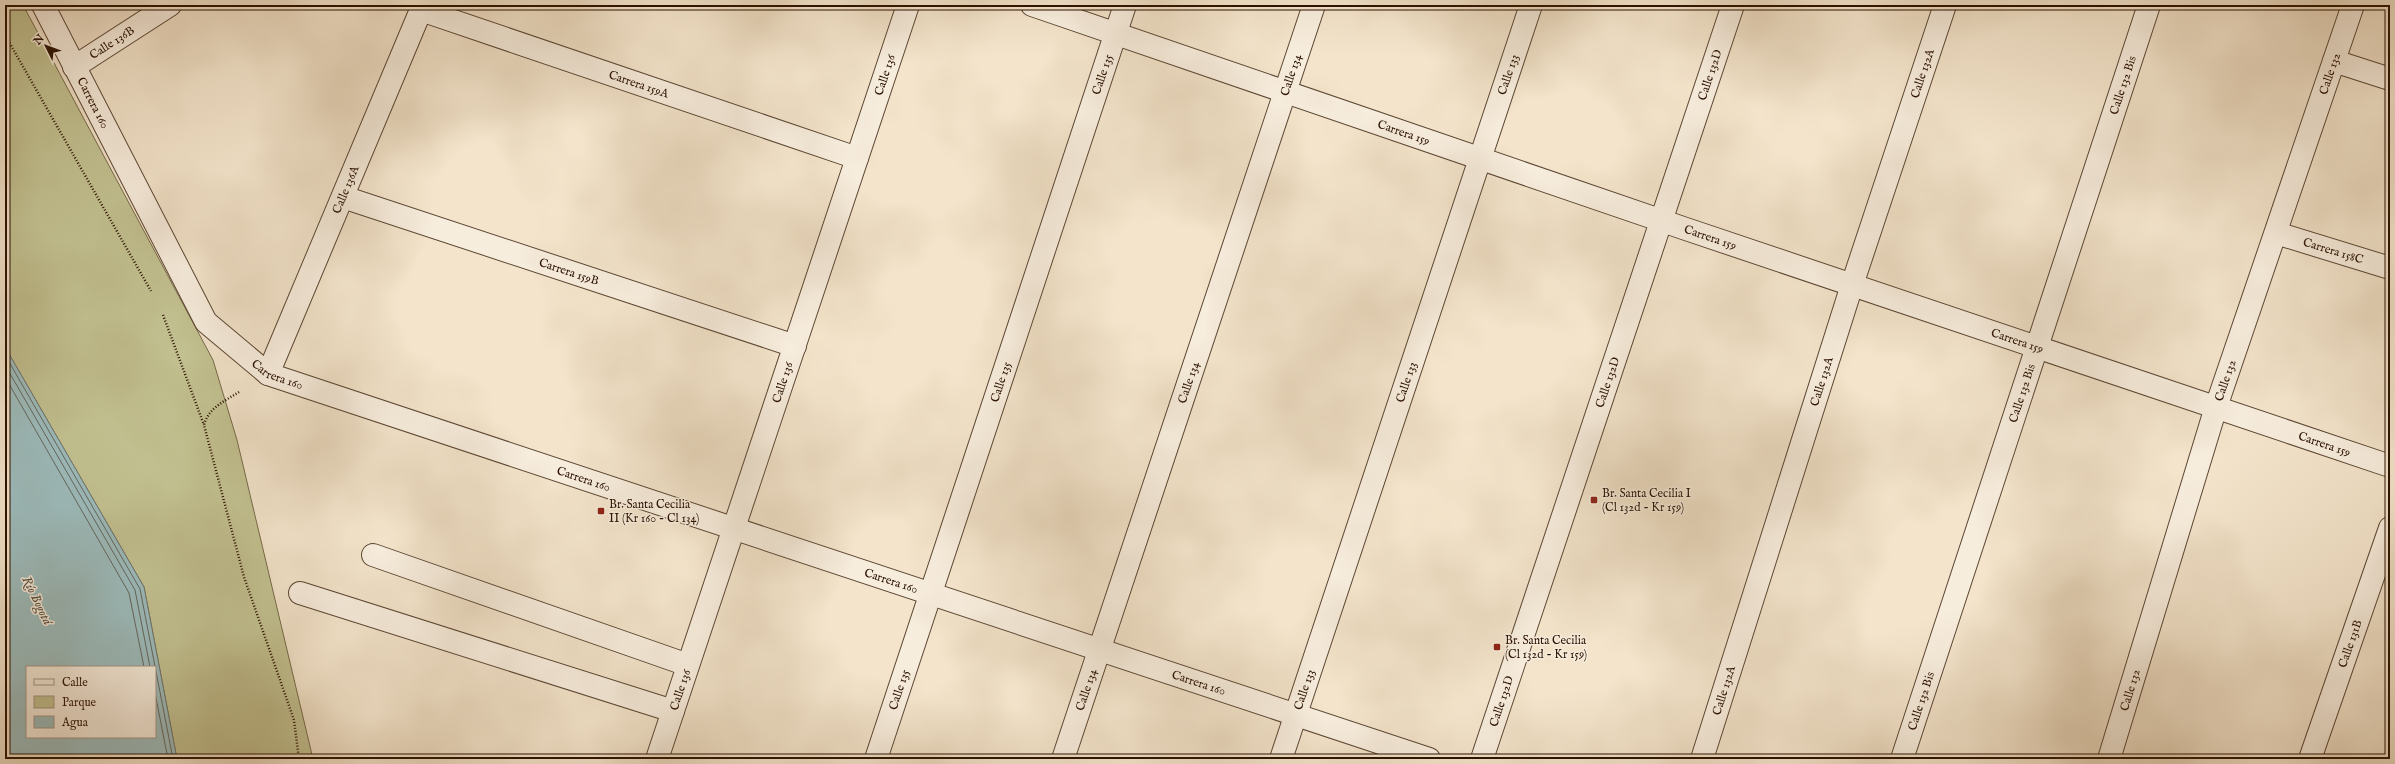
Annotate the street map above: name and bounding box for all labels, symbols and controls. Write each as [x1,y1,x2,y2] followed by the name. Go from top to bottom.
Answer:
[87,23,137,63] street label: Calle 136B
[26,26,66,66] north arrow
[30,31,48,49] text: N
[1908,46,1938,100] street label: Calle 132A
[1695,47,1726,102] street label: Calle 132D
[2316,51,2344,97] street label: Calle 132
[871,52,899,98] street label: Calle 136
[1089,52,1116,97] street label: Calle 135
[1277,52,1305,98] street label: Calle 134
[1495,53,1522,97] street label: Calle 133
[2107,54,2140,117] street label: Calle 132 Bis
[607,67,671,102] street label: Carrera 159A
[73,75,112,131] street label: Carrera 160
[1375,117,1432,149] street label: Carrera 159
[329,163,363,216] street label: Calle 136A
[1682,222,1738,253] street label: Carrera 159
[2301,235,2366,268] street label: Carrera 158C
[537,255,601,289] street label: Carrera 159B
[1989,325,2045,357] street label: Carrera 159
[1807,354,1837,408] street label: Calle 132A
[1592,355,1623,410] street label: Calle 132D
[248,356,305,393] street label: Carrera 160
[2211,357,2240,403] street label: Calle 132
[769,359,797,405] street label: Calle 136
[987,359,1015,404] street label: Calle 135
[1175,359,1203,405] street label: Calle 134
[1393,360,1420,405] street label: Calle 133
[2006,362,2039,425] street label: Calle 132 Bis
[2296,429,2353,460] street label: Carrera 159
[555,463,612,495] street label: Carrera 160
[1602,486,1691,515] place label: Br. Santa Cecilia I (Cl 132d - Kr 159)
[1589,495,1599,505] marker: Br. Santa Cecilia I (Cl 132d - Kr 159)
[609,497,699,526] place label: Br. Santa Cecilia II (Kr 160 - Cl 134)
[596,506,606,516] marker: Br. Santa Cecilia II (Kr 160 - Cl 134)
[862,565,920,597] street label: Carrera 160
[17,573,56,629] water label: Río Bogotá
[2335,618,2366,670] street label: Calle 131B
[1505,633,1587,662] place label: Br. Santa Cecilia (Cl 132d - Kr 159)
[1492,642,1502,652] marker: Br. Santa Cecilia (Cl 132d - Kr 159)
[1709,663,1739,717] street label: Calle 132A
[26,666,156,738] legend
[667,666,695,712] street label: Calle 136
[886,667,913,712] street label: Calle 135
[1073,667,1101,713] street label: Calle 134
[1170,667,1228,699] street label: Carrera 160
[2117,667,2144,713] street label: Calle 132
[1291,668,1318,712] street label: Calle 133
[1905,670,1938,733] street label: Calle 132 Bis
[1486,674,1517,729] street label: Calle 132D
[62,675,88,690] text: Calle
[62,695,97,711] text: Parque
[61,715,89,730] text: Agua

